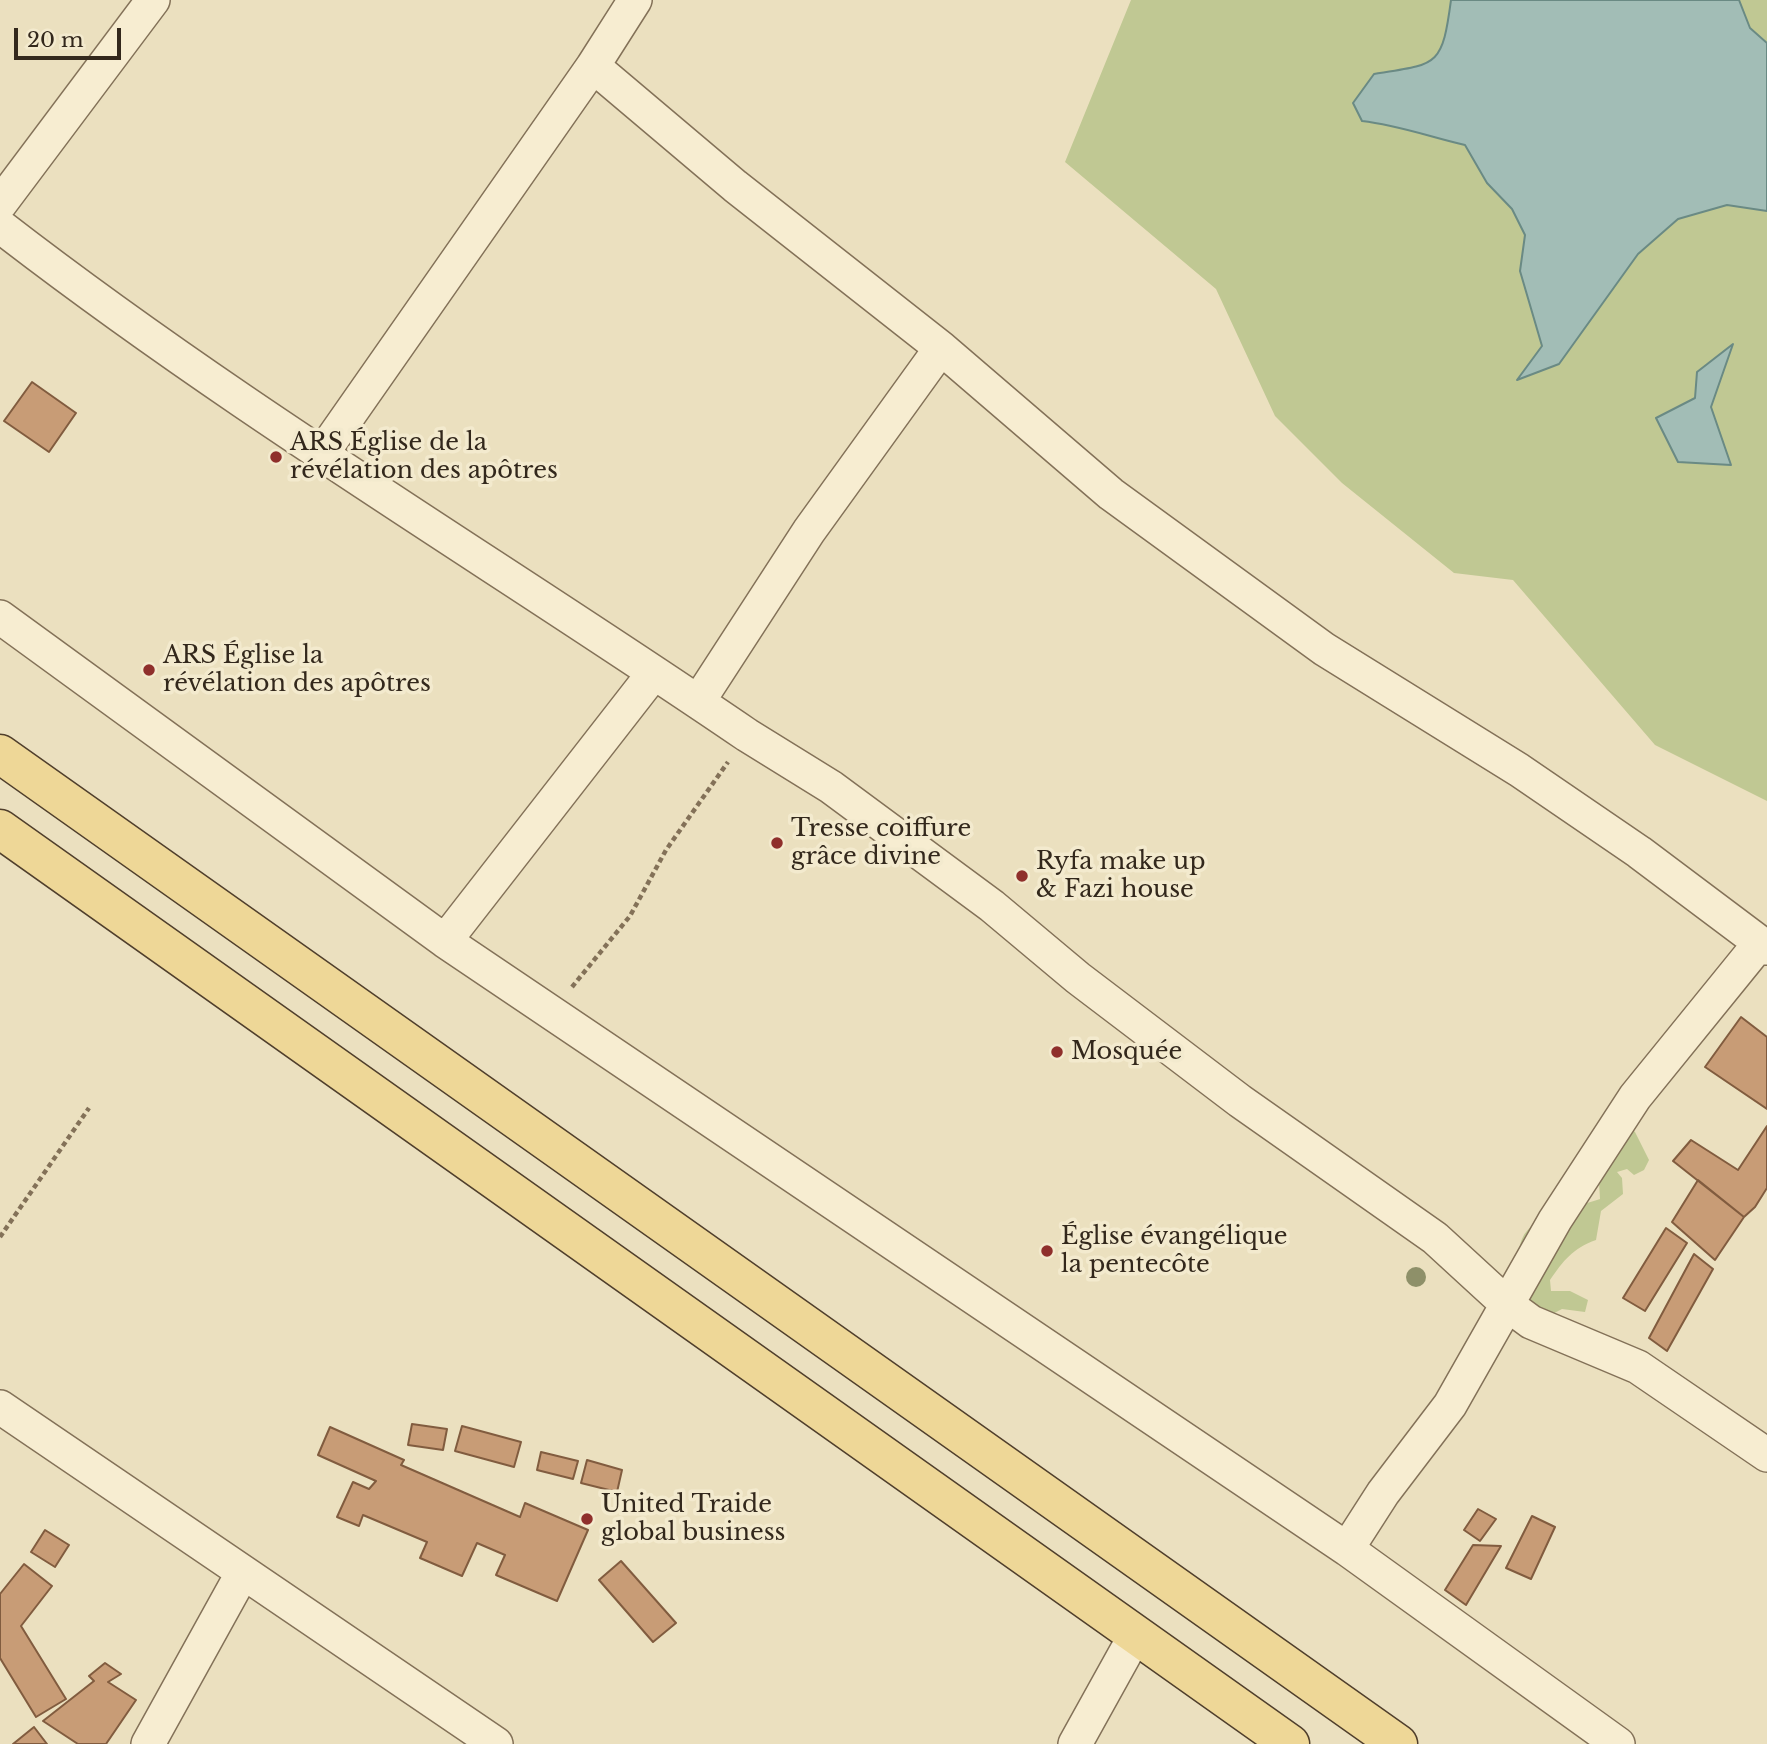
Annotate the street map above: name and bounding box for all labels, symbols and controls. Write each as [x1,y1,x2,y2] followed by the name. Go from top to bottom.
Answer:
[18,14,124,58] scale bar
[27,27,84,53] text: 20 m
[290,429,558,485] place label: ARS Église de la révélation des apôtres
[268,449,284,465] marker: ARS Église de la révélation des apôtres
[163,642,431,698] place label: ARS Église la révélation des apôtres
[141,662,157,678] marker: ARS Église la révélation des apôtres
[791,815,971,871] place label: Tresse coiffure grâce divine
[769,835,785,851] marker: Tresse coiffure grâce divine
[1036,848,1205,904] place label: Ryfa make up & Fazi house
[1014,868,1030,884] marker: Ryfa make up & Fazi house
[1071,1038,1182,1066] place label: Mosquée
[1049,1044,1065,1060] marker: Mosquée
[1061,1223,1287,1279] place label: Église évangélique la pentecôte
[1039,1243,1055,1259] marker: Église évangélique la pentecôte
[601,1491,785,1547] place label: United Traide global business
[579,1511,595,1527] marker: United Traide global business

